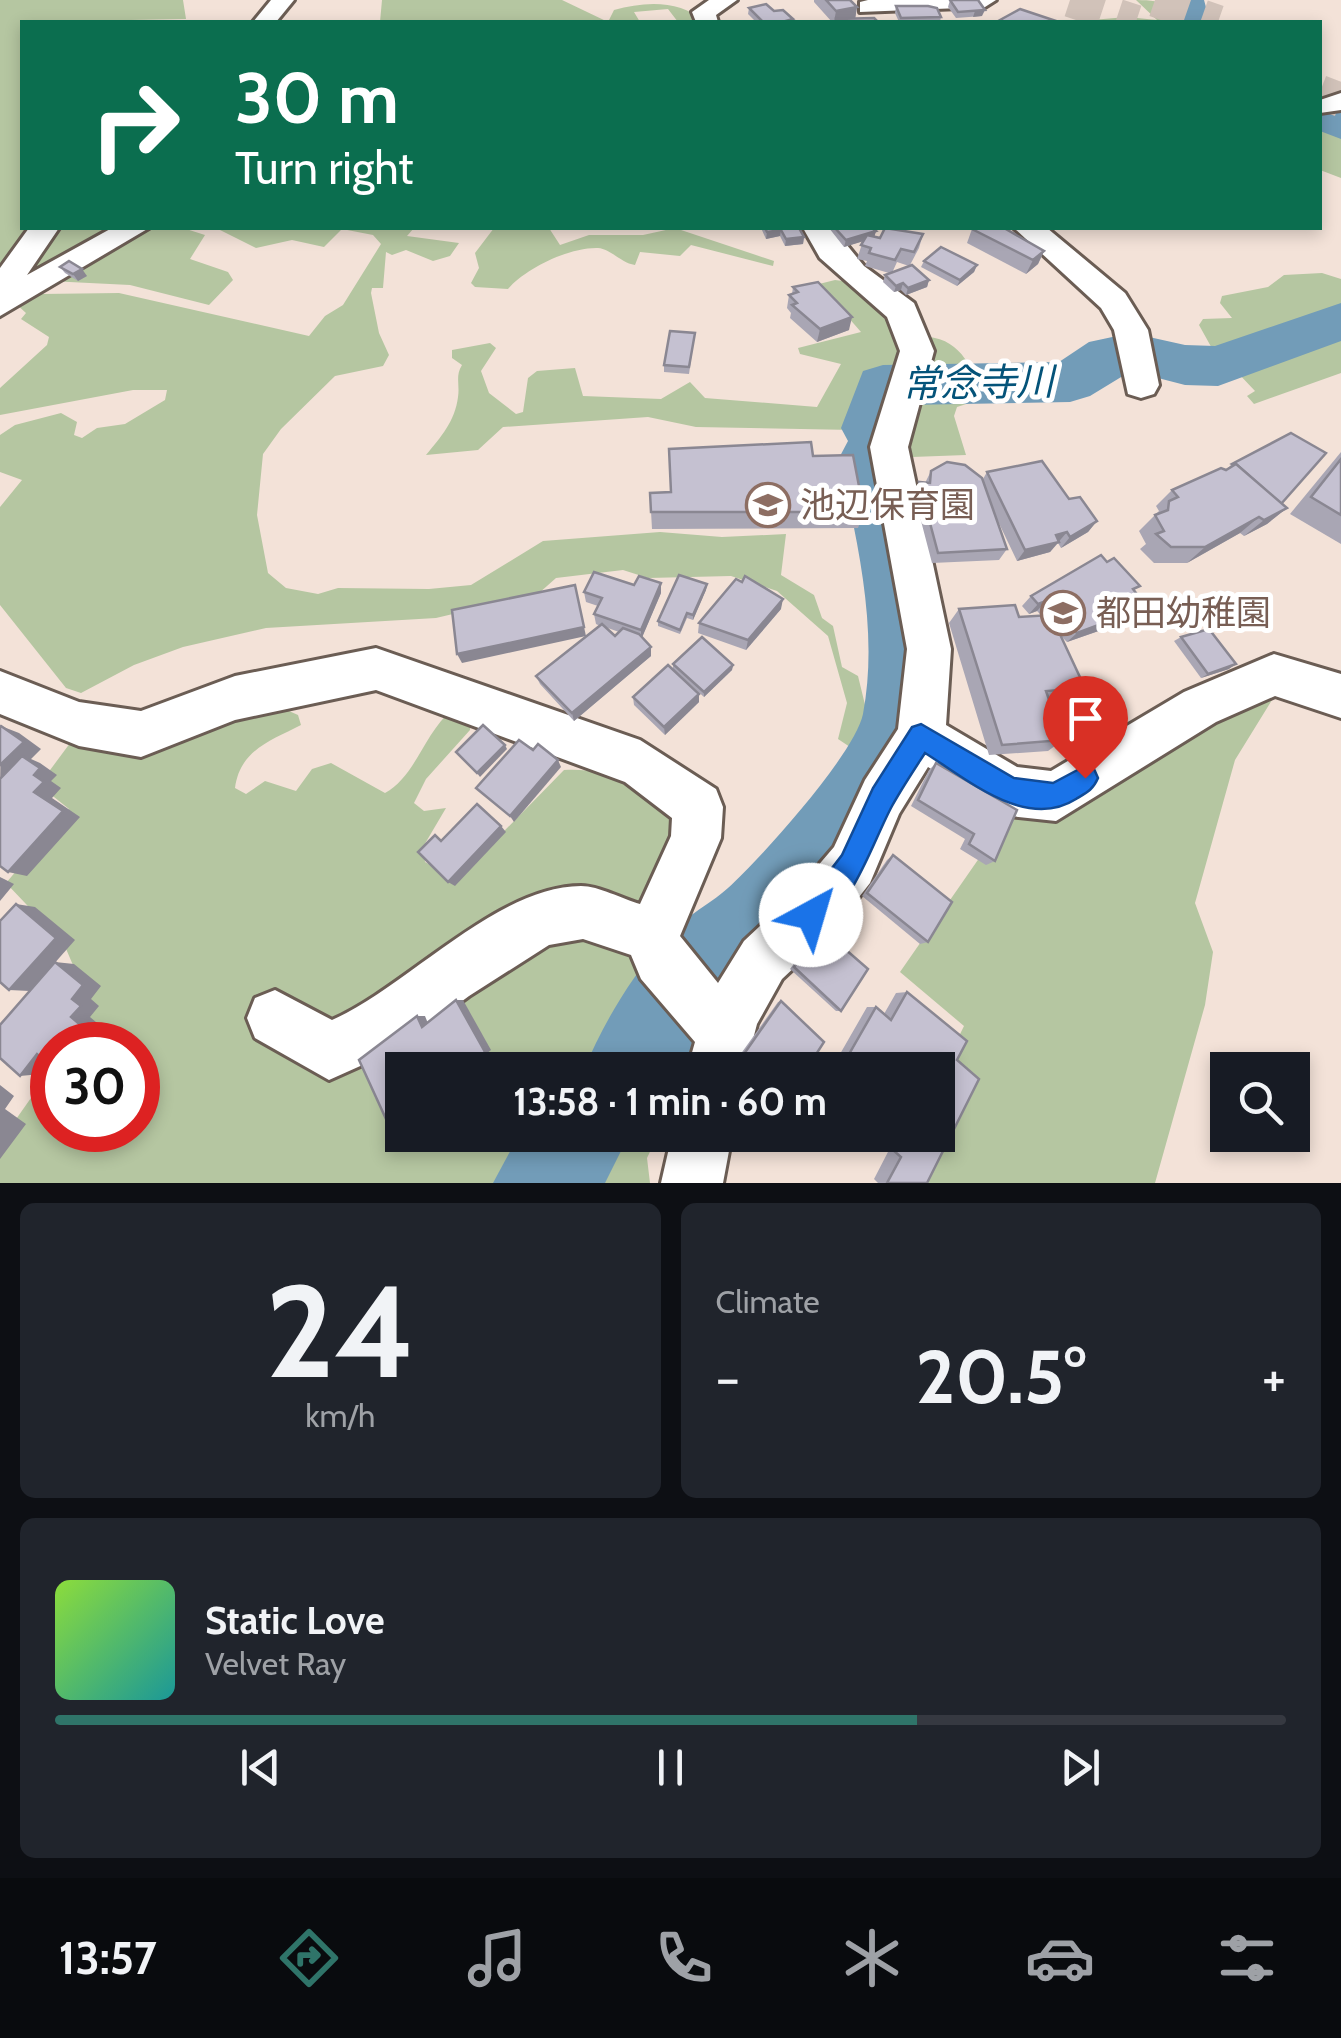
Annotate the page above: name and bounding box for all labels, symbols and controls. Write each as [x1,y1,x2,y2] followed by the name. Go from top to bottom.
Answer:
[235,55,399,141] text: 30 m
[70,60,200,190] icon: right
[235,141,414,195] text: Turn right
[902,358,1058,407] water label: 常念寺川
[745,482,791,528] school or university icon: 池辺保育園
[800,483,975,526] place label: 池辺保育園
[1040,590,1086,636] school or university icon: 都田幼稚園
[1096,591,1271,634] place label: 都田幼稚園
[1043,676,1128,779] pin
[1058,691,1113,746] icon: arrive
[759,863,863,967] position arrow
[30,1022,160,1152] speed limit sign: 30
[1210,1052,1310,1152] map controls
[1210,1052,1310,1152] button: search
[513,1078,827,1125] text: 13:58 · 1 min · 60 m
[265,1252,415,1410] text: 24
[716,1282,820,1321] text: Climate
[916,1331,1086,1422] text: 20.5°
[716,1344,740,1411] text: −
[1262,1344,1286,1411] text: +
[305,1396,375,1435] text: km/h
[205,1597,384,1644] text: Static Love
[205,1644,346,1683] text: Velvet Ray
[233,1740,288,1795] icon: previous
[643,1740,698,1795] icon: pause
[1053,1740,1108,1795] icon: next
[274,1923,344,1993] icon: directions
[462,1923,532,1993] icon: music
[649,1923,719,1993] icon: phone
[837,1923,907,1993] icon: climate
[1025,1923,1095,1993] icon: car
[1212,1923,1282,1993] icon: filters
[59,1931,157,1985] text: 13:57

